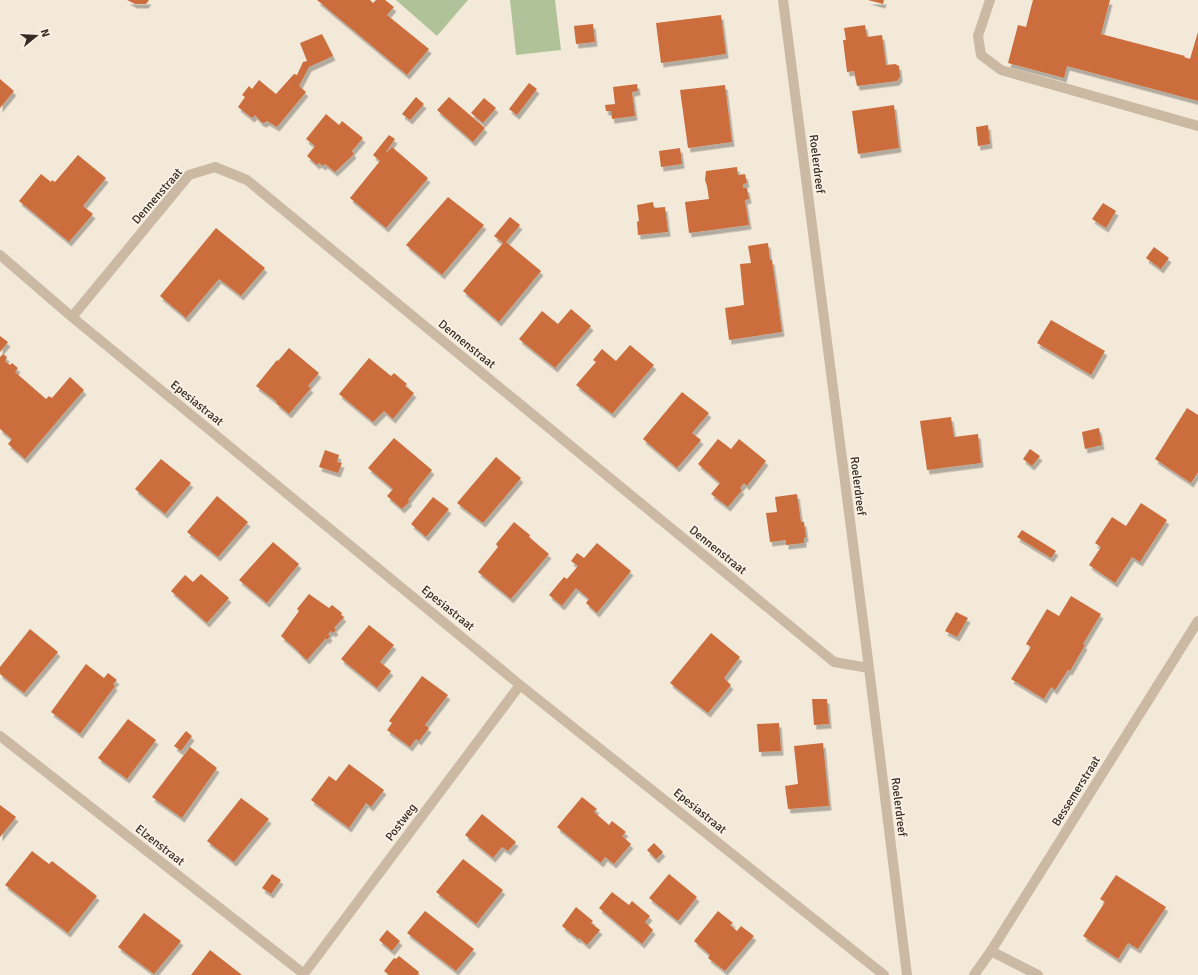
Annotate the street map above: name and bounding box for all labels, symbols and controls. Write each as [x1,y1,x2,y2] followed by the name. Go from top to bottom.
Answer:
[16,16,56,56] north arrow
[38,27,52,39] text: N
[805,134,828,196] street label: Roelerdreef
[129,165,186,227] street label: Dennenstraat
[435,317,498,372] street label: Dennenstraat
[167,377,226,429] street label: Epesiastraat
[846,456,869,518] street label: Roelerdreef
[686,523,749,578] street label: Dennenstraat
[418,582,477,634] street label: Epesiastraat
[1049,753,1104,829] street label: Bessemerstraat
[887,777,910,839] street label: Roelerdreef
[670,785,729,837] street label: Epesiastraat
[382,801,420,844] street label: Postweg
[132,822,187,869] street label: Elzenstraat

